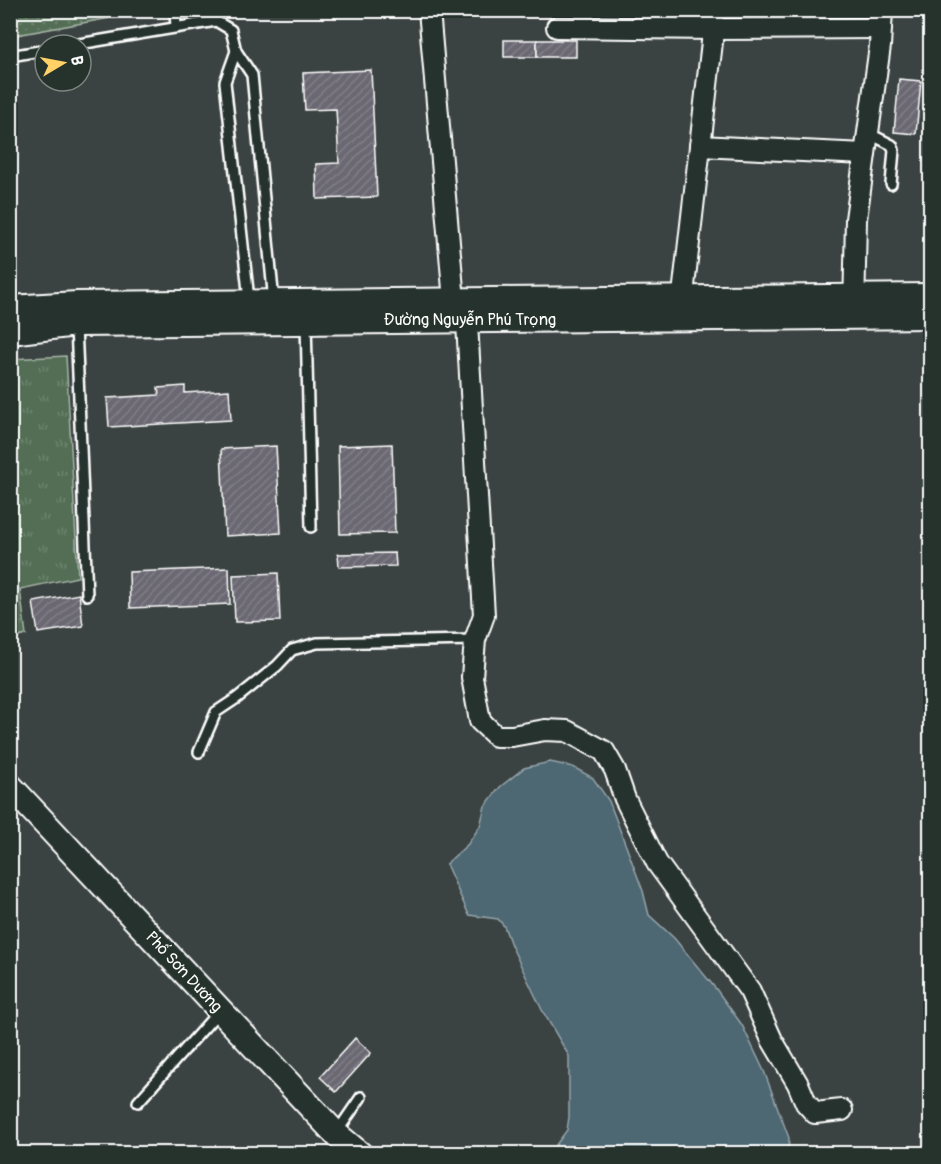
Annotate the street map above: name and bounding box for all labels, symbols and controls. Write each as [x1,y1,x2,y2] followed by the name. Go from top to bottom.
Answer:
[33,33,93,93] north arrow
[66,54,87,67] text: B
[384,310,556,330] street label: Đường Nguyễn Phú Trọng
[141,927,227,1017] street label: Phố Sơn Dương

